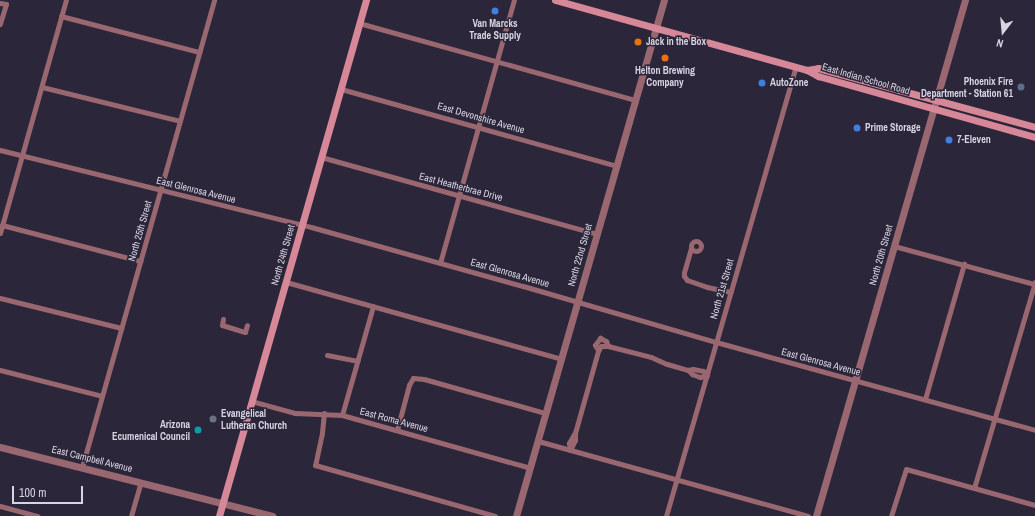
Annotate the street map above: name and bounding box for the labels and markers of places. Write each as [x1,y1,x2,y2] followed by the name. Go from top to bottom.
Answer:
[490,6,500,16] marker: Van Marcks Trade Supply
[469,17,521,40] place label: Van Marcks Trade Supply
[646,36,706,48] place label: Jack in the Box
[633,37,643,47] marker: Jack in the Box
[660,53,670,63] marker: Helton Brewing Company
[635,64,695,88] place label: Helton Brewing Company
[921,75,1013,98] place label: Phoenix Fire Department - Station 61
[770,77,808,89] place label: AutoZone
[757,78,767,88] marker: AutoZone
[1016,82,1026,92] marker: Phoenix Fire Department - Station 61
[865,122,921,134] place label: Prime Storage
[852,123,862,133] marker: Prime Storage
[957,134,991,146] place label: 7-Eleven
[944,135,954,145] marker: 7-Eleven
[221,407,287,430] place label: Evangelical Lutheran Church
[208,414,218,424] marker: Evangelical Lutheran Church
[112,418,190,442] place label: Arizona Ecumenical Council
[193,425,203,435] marker: Arizona Ecumenical Council

